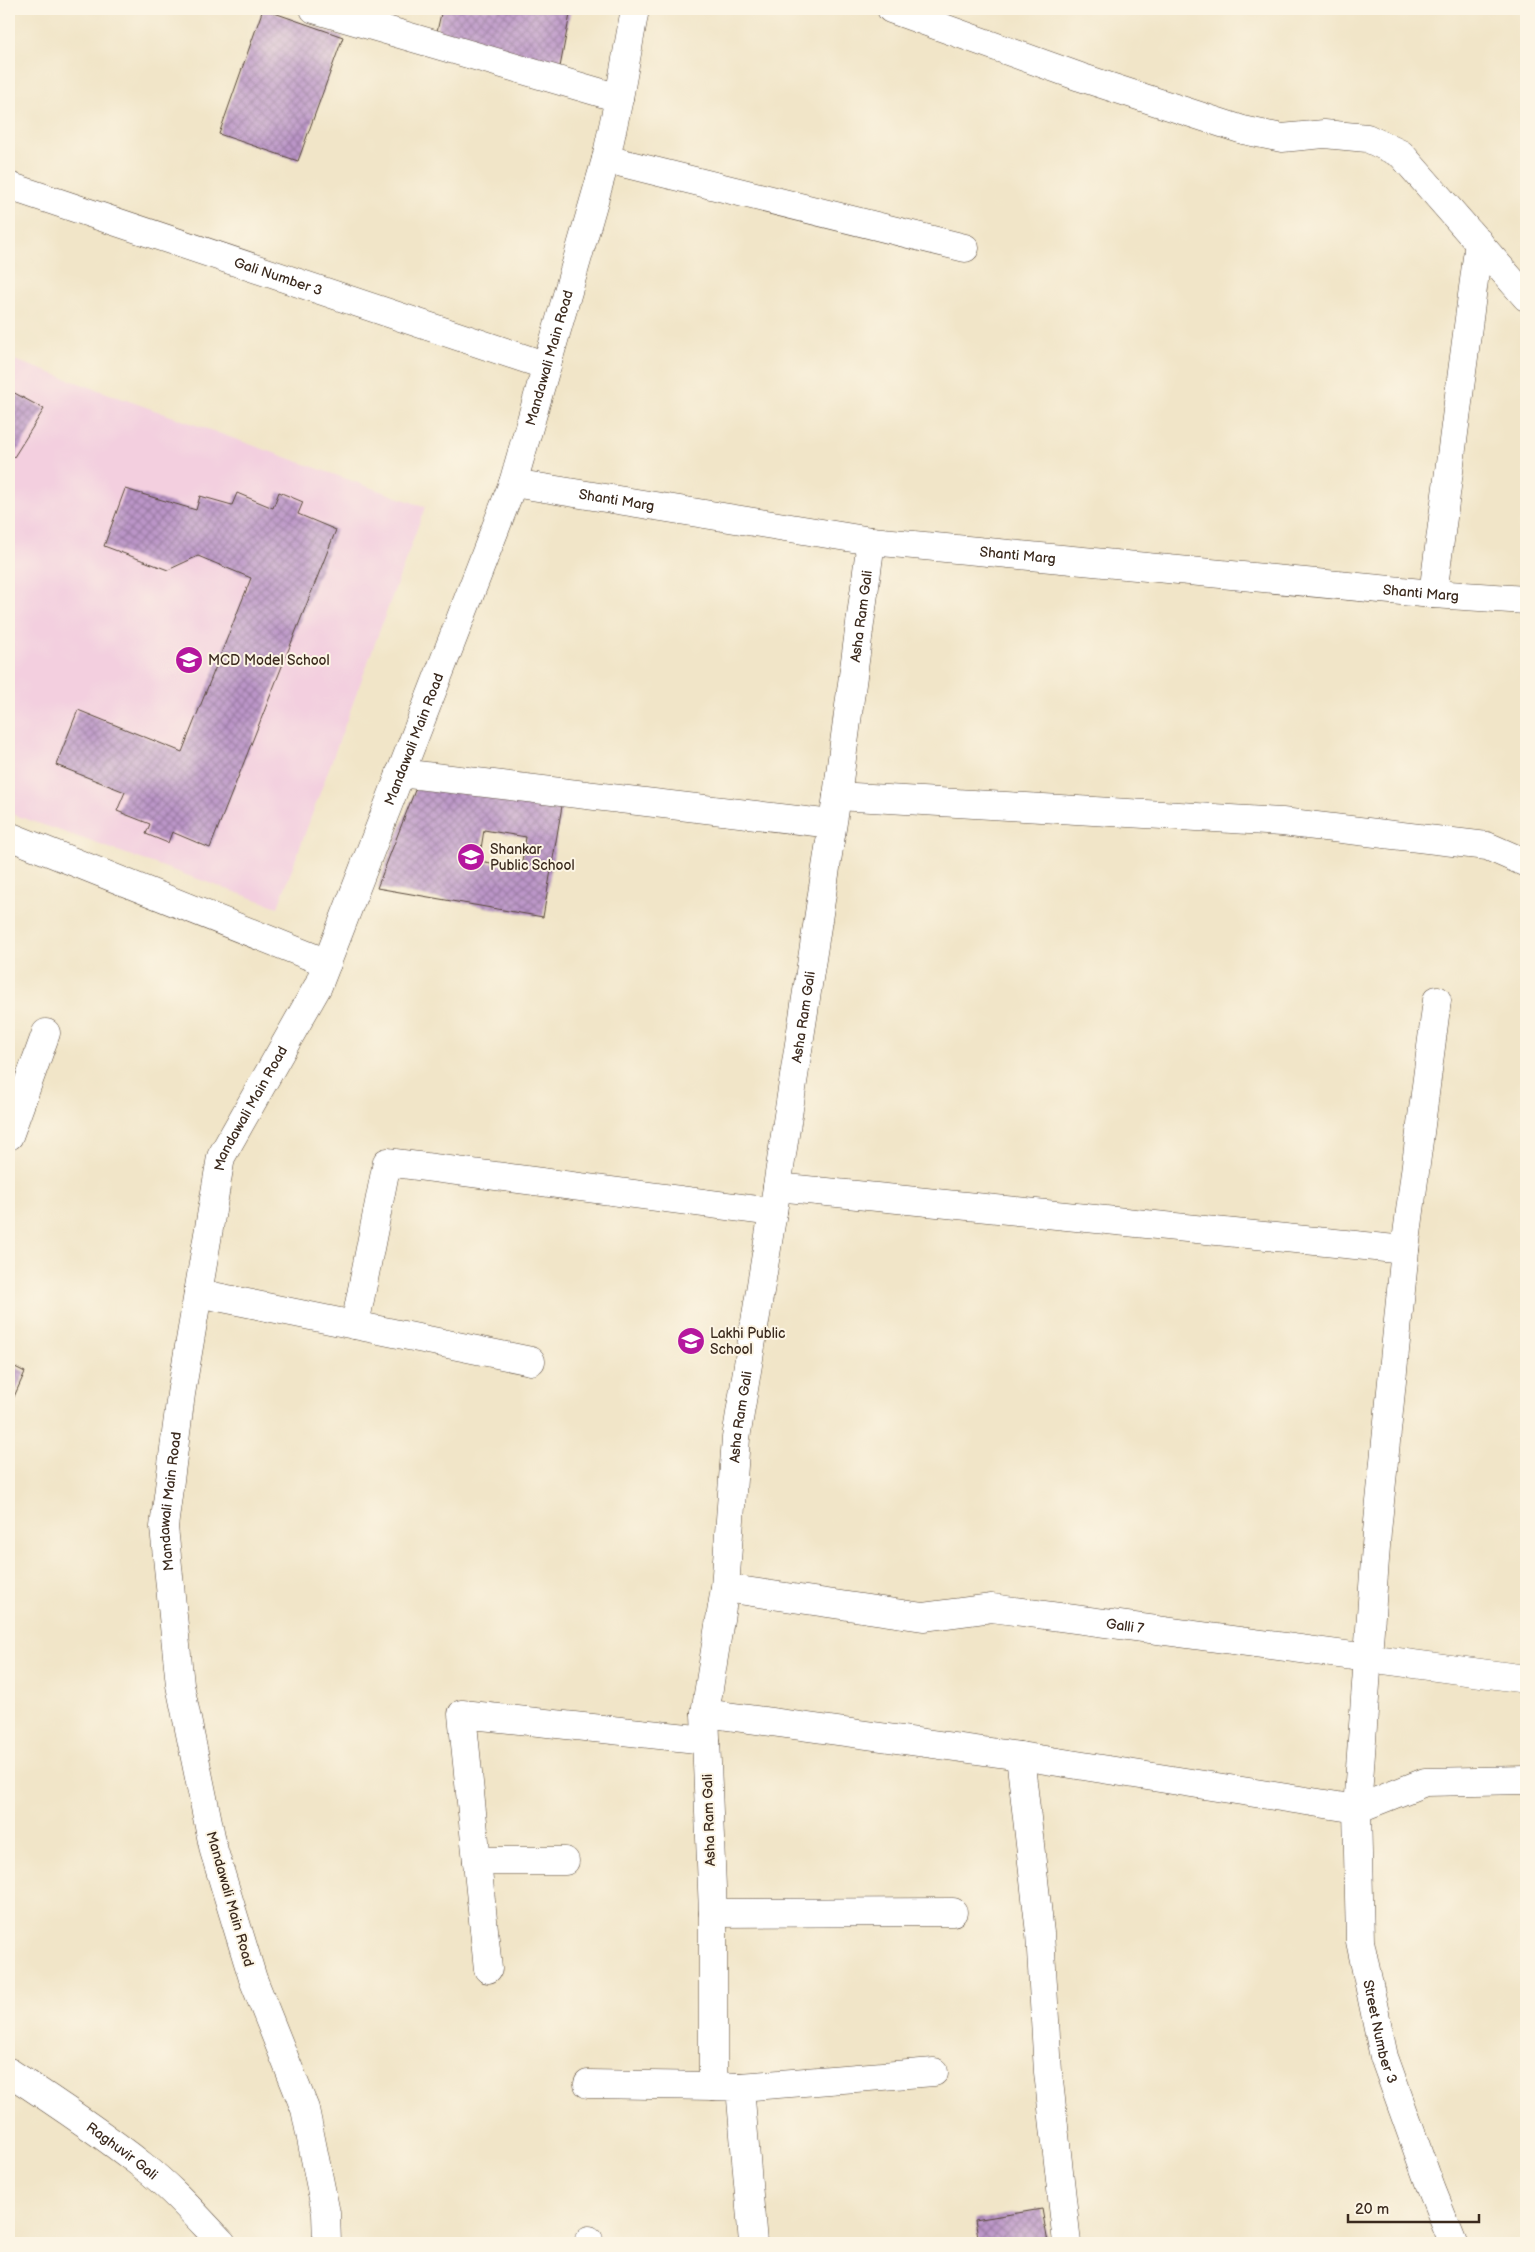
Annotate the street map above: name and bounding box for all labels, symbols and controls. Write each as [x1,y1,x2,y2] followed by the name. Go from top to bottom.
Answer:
[232,253,325,299] street label: Gali Number 3
[521,288,576,427] street label: Mandawali Main Road
[578,485,656,514] street label: Shanti Marg
[979,543,1056,567] street label: Shanti Marg
[846,569,876,663] street label: Asha Ram Gali
[1382,581,1460,604] street label: Shanti Marg
[174,645,204,675] school or university icon: MCD Model School
[208,652,330,669] place label: MCD Model School
[380,671,447,808] street label: Mandawali Main Road
[490,841,575,874] place label: Shankar Public School
[456,842,486,872] school or university icon: Shankar Public School
[788,970,819,1064] street label: Asha Ram Gali
[210,1043,291,1172] street label: Mandawali Main Road
[710,1325,786,1358] place label: Lakhi Public School
[676,1326,706,1356] school or university icon: Lakhi Public School
[726,1370,755,1464] street label: Asha Ram Gali
[156,1431,185,1572] street label: Mandawali Main Road
[1105,1615,1145,1637] street label: Galli 7
[699,1773,719,1867] street label: Asha Ram Gali
[203,1829,257,1969] street label: Mandawali Main Road
[1360,1978,1401,2086] street label: Street Number 3
[83,2118,162,2183] street label: Raghuvir Gali
[1348,2192,1479,2224] scale bar
[1355,2200,1389,2219] text: 20 m

